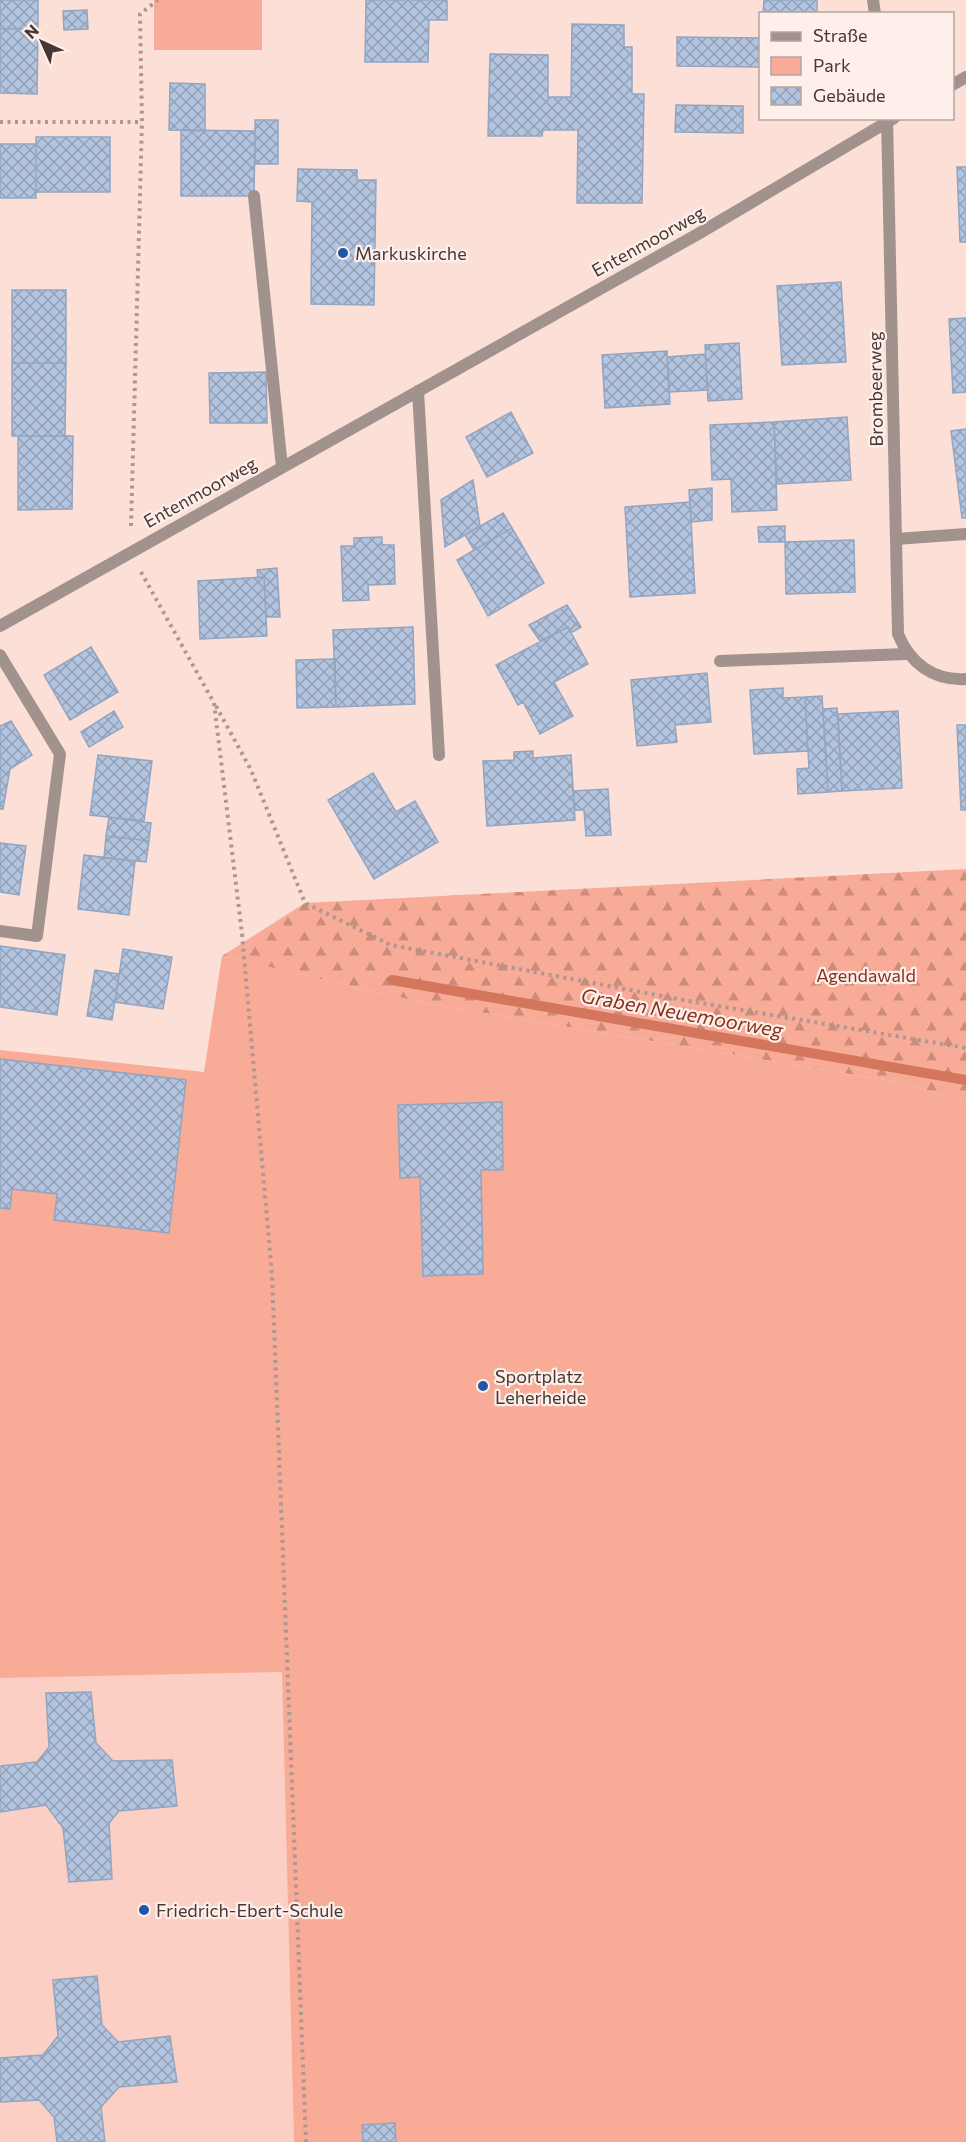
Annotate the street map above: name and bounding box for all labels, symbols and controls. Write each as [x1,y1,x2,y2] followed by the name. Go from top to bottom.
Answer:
[12,12,72,72] north arrow
[759,12,954,120] legend
[20,20,42,42] text: N
[813,24,868,46] text: Straße
[813,54,851,76] text: Park
[813,84,886,106] text: Gebäude
[588,201,709,281] street label: Entenmoorweg
[355,242,467,264] place label: Markuskirche
[336,246,350,260] marker: Markuskirche
[863,331,887,447] street label: Brombeerweg
[140,452,261,532] street label: Entenmoorweg
[816,964,916,986] park label: Agendawald
[579,982,786,1042] water label: Graben Neuemoorweg
[495,1365,586,1408] place label: Sportplatz Leherheide
[476,1379,490,1393] marker: Sportplatz Leherheide
[156,1899,343,1921] place label: Friedrich-Ebert-Schule
[137,1903,151,1917] marker: Friedrich-Ebert-Schule

